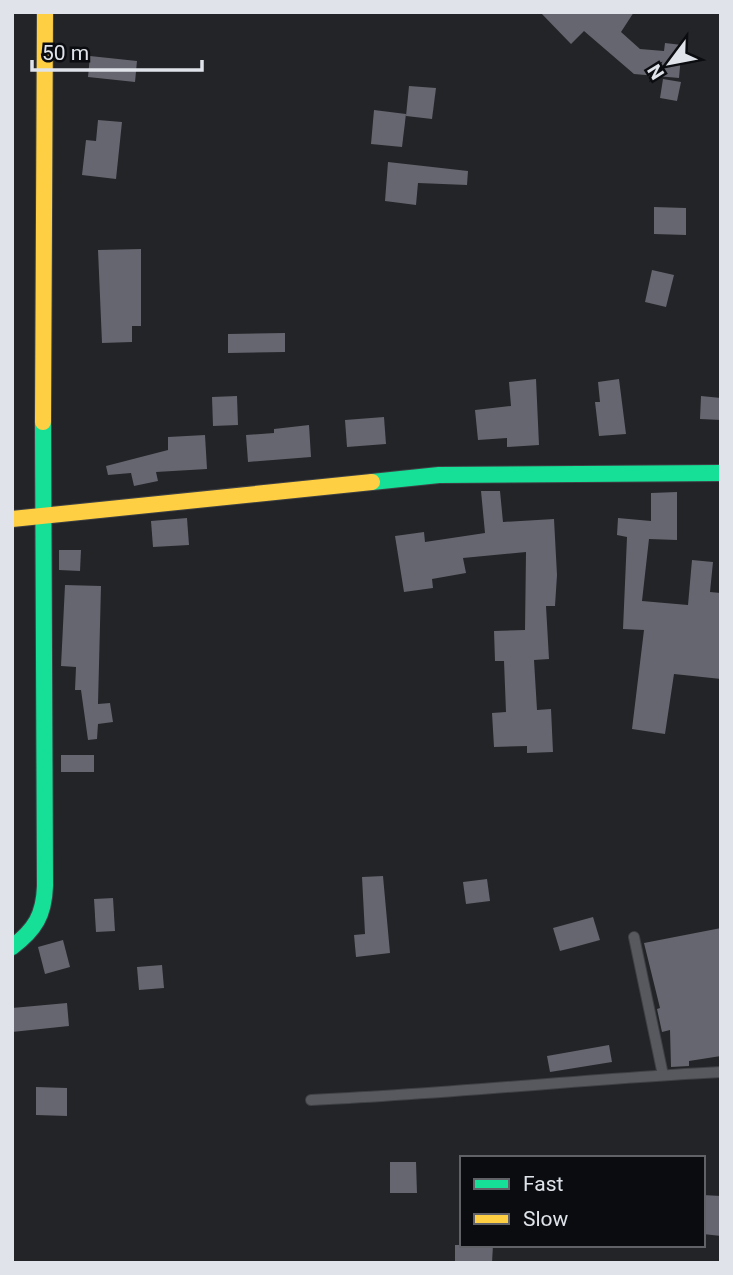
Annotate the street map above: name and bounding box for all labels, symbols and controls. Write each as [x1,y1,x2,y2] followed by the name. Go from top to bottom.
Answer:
[32,28,201,72] scale bar
[635,28,705,98] north arrow
[42,41,89,65] text: 50 m
[643,60,669,84] text: N
[460,1156,705,1247] legend
[523,1172,564,1196] text: Fast
[523,1207,569,1231] text: Slow

